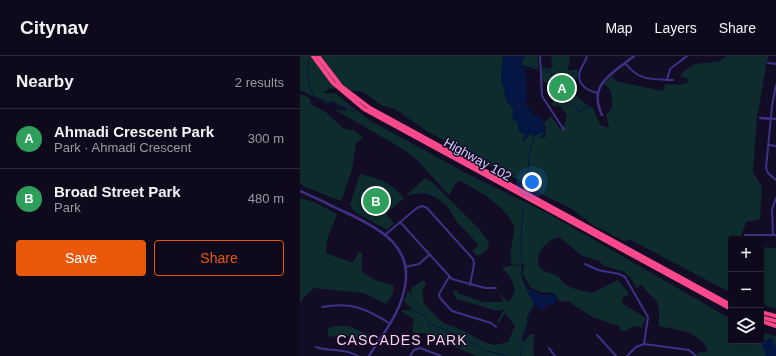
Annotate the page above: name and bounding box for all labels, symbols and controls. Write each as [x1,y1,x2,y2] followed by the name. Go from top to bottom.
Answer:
[20,17,89,38] text: Citynav
[605,20,633,36] text: Map
[655,20,697,36] text: Layers
[719,20,756,36] text: Share
[16,72,74,91] text: Nearby
[549,73,575,103] pin: A
[235,75,284,90] text: 2 results
[54,123,214,140] text: Ahmadi Crescent Park
[24,131,34,146] text: A
[248,131,284,146] text: 300 m
[441,135,514,184] street label: Highway 102
[54,140,191,155] text: Park · Ahmadi Crescent
[522,172,542,192] your location
[54,183,181,200] text: Broad Street Park
[363,186,389,216] pin: B
[24,191,34,206] text: B
[248,191,284,206] text: 480 m
[54,200,81,215] text: Park
[728,236,764,344] map controls
[728,236,764,272] button: +
[16,240,146,276] button: Save
[154,240,284,276] button: Share
[728,272,764,308] button: −
[728,308,764,344] button: layers
[337,332,468,348] district label: CASCADES PARK

